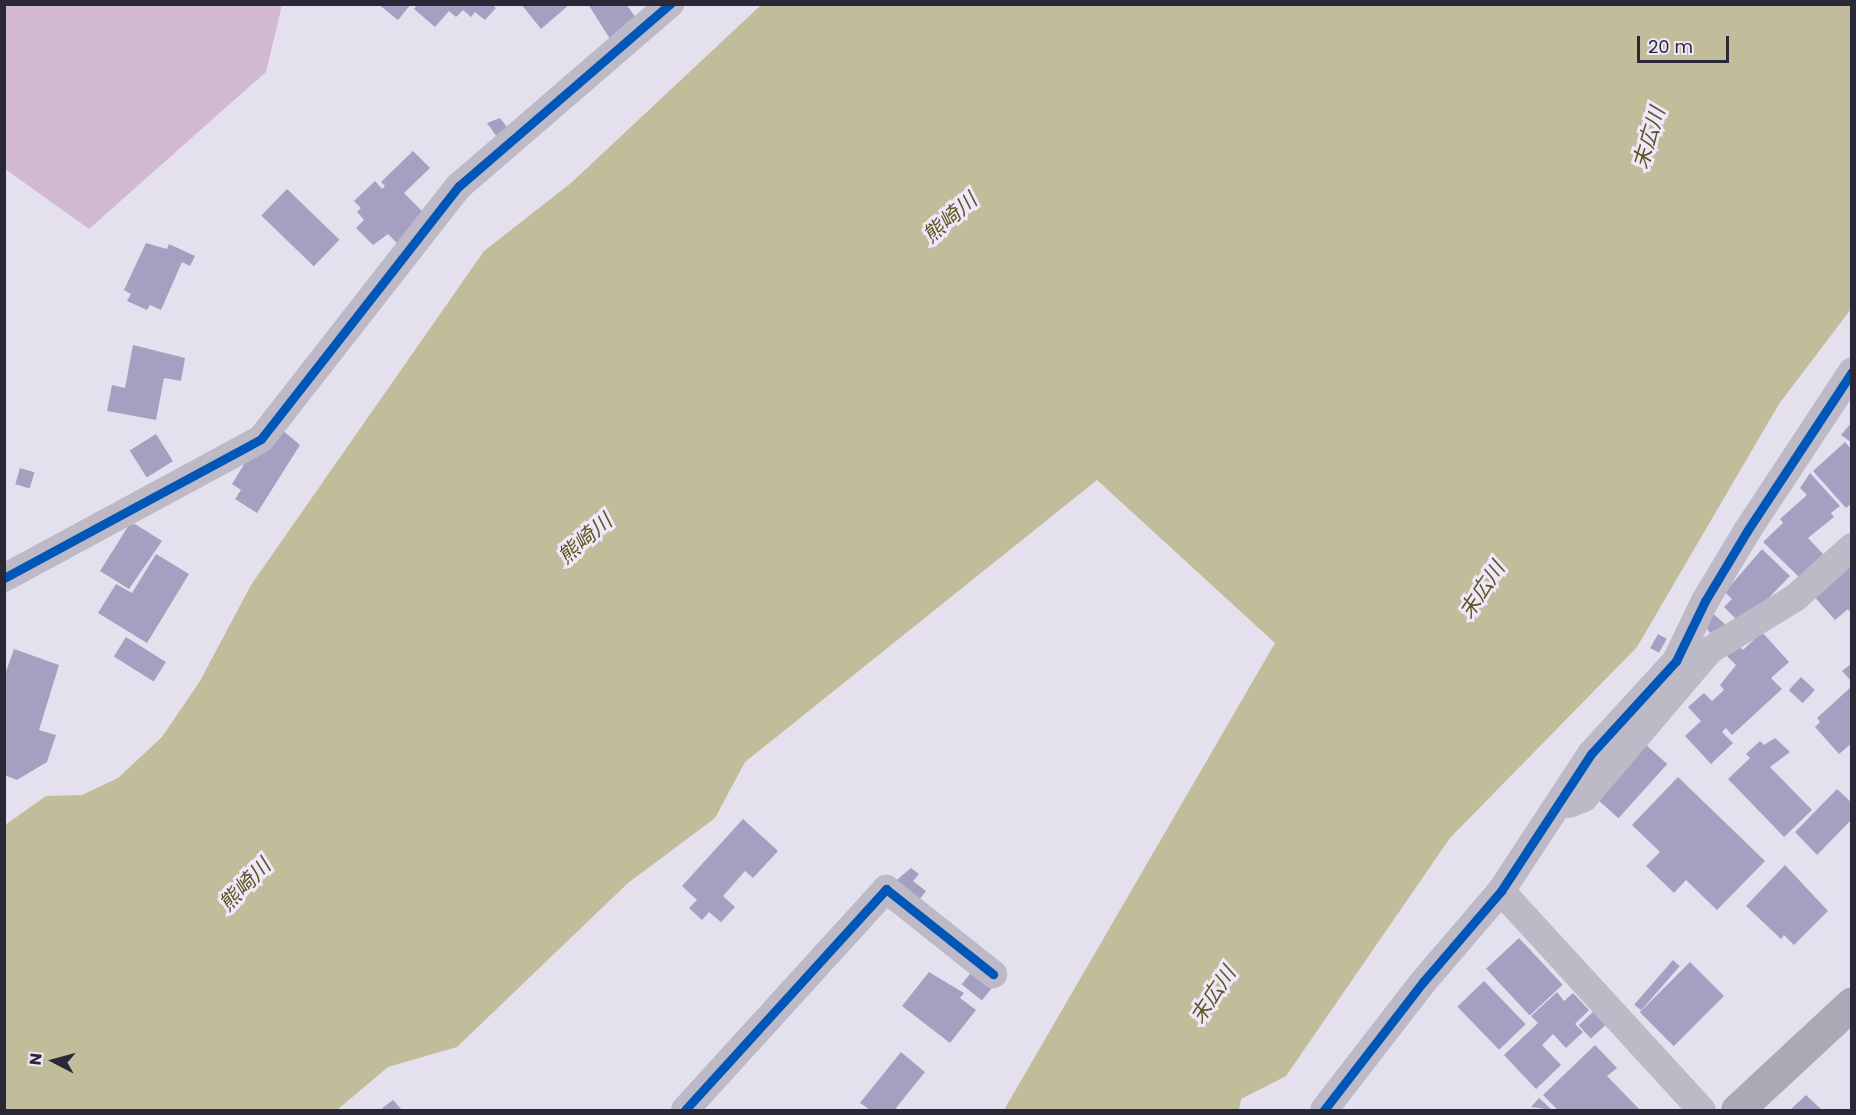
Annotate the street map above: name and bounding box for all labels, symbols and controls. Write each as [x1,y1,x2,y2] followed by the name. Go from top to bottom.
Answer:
[1640,24,1732,62] scale bar
[1648,34,1693,59] text: 20 m
[1628,104,1670,172] water label: 末広川
[918,188,982,248] water label: 熊崎川
[553,509,617,569] water label: 熊崎川
[1454,557,1510,623] water label: 末広川
[214,854,276,916] water label: 熊崎川
[1185,962,1241,1028] water label: 末広川
[24,1031,84,1091] north arrow
[24,1052,48,1066] text: N

